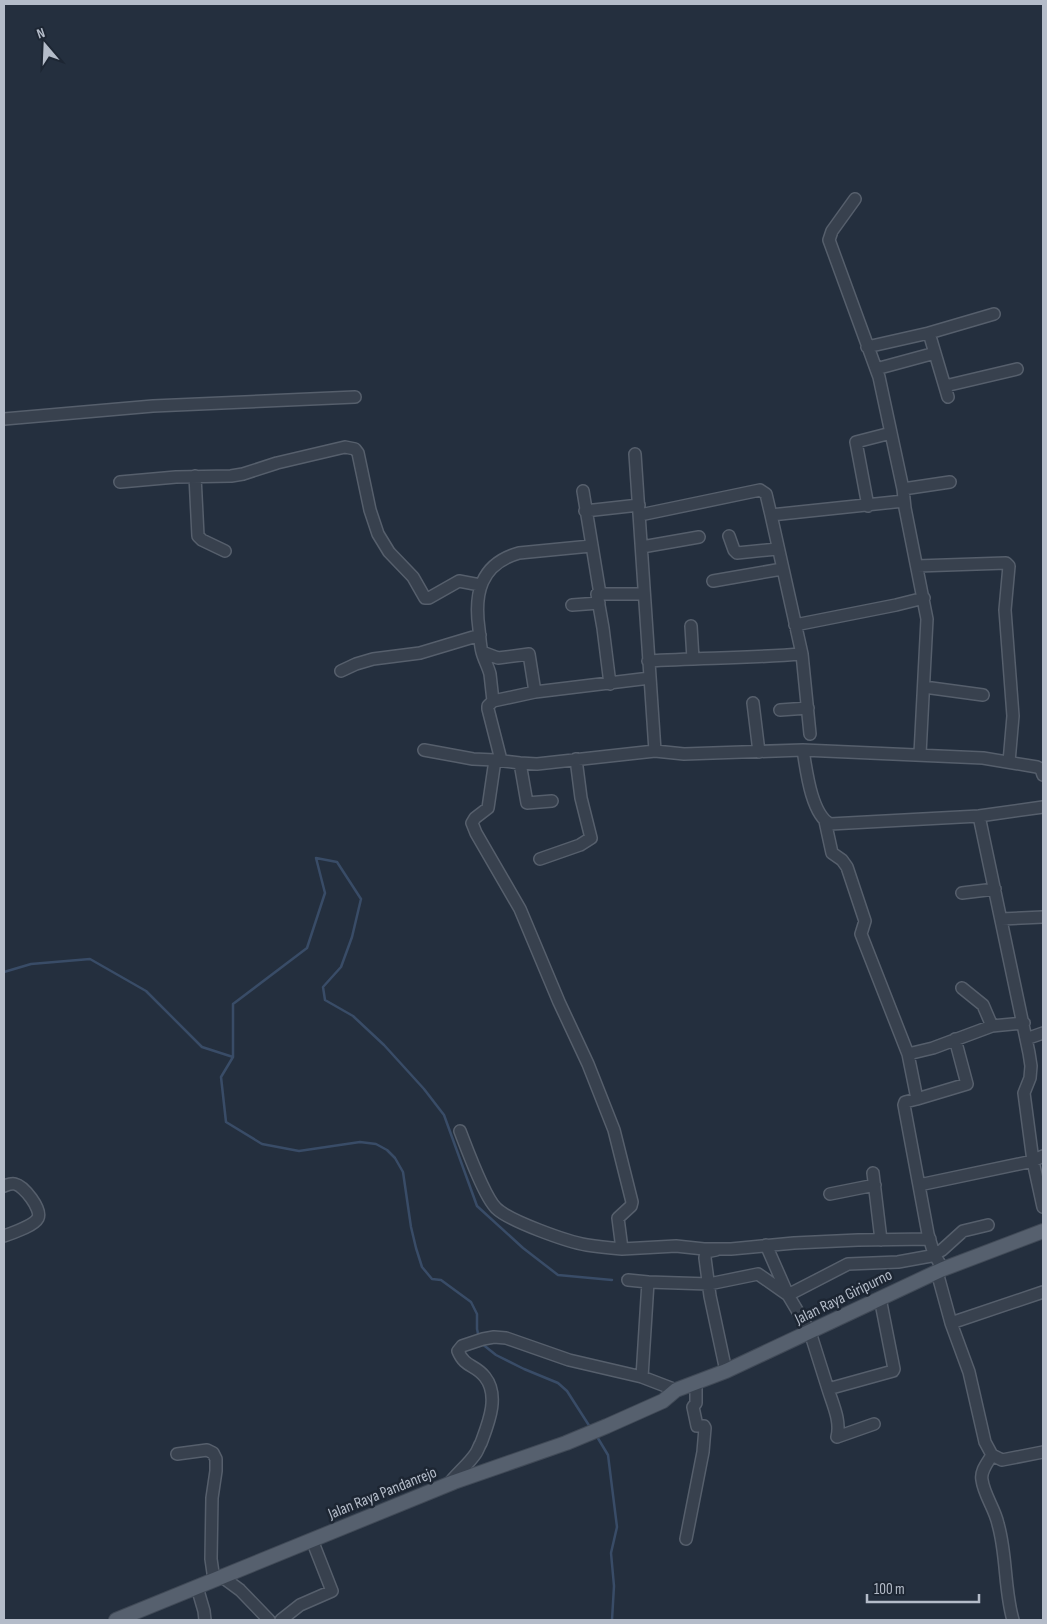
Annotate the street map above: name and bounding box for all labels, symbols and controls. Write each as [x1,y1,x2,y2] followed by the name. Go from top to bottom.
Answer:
[20,20,70,70] north arrow
[35,24,47,42] text: N
[791,1266,895,1330] street label: Jalan Raya Giripurno
[325,1463,440,1524] street label: Jalan Raya Pandanrejo
[867,1572,980,1604] scale bar
[874,1580,905,1599] text: 100 m

